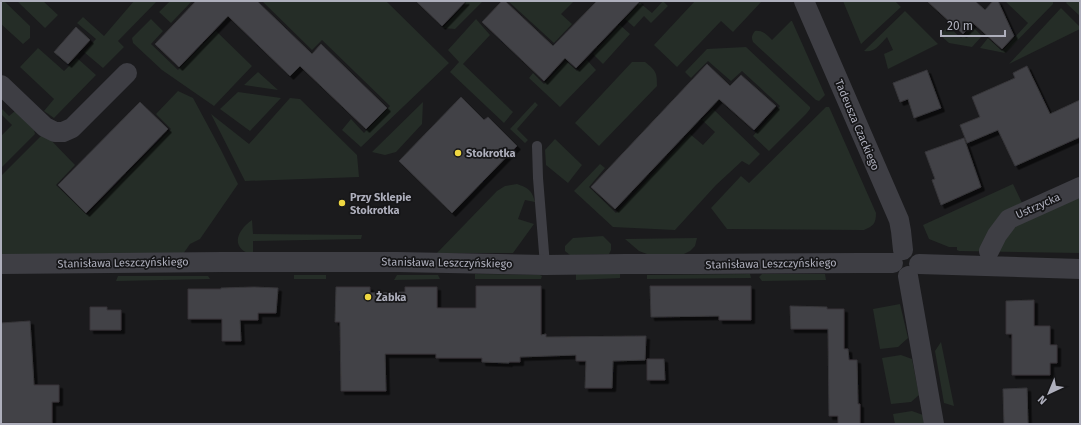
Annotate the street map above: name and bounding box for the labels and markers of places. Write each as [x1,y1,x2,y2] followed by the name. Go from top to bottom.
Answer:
[466,147,516,160] place label: Stokrotka
[453,148,463,158] marker: Stokrotka
[350,191,411,217] place label: Przy Sklepie Stokrotka
[337,198,347,208] marker: Przy Sklepie Stokrotka
[376,291,406,304] place label: Żabka
[363,292,373,302] marker: Żabka

